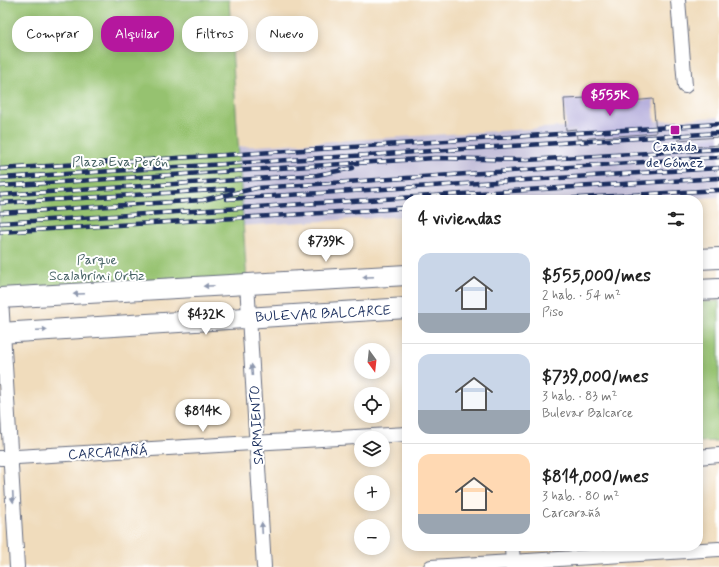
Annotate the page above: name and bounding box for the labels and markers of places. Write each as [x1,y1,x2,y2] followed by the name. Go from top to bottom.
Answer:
[582,83,638,117] pin: $555K
[669,124,681,136] marker: Cañada de Gómez
[646,138,704,172] place label: Cañada de Gómez
[298,229,354,263] pin: $739K
[178,302,234,336] pin: $432K
[175,399,231,433] pin: $814K

